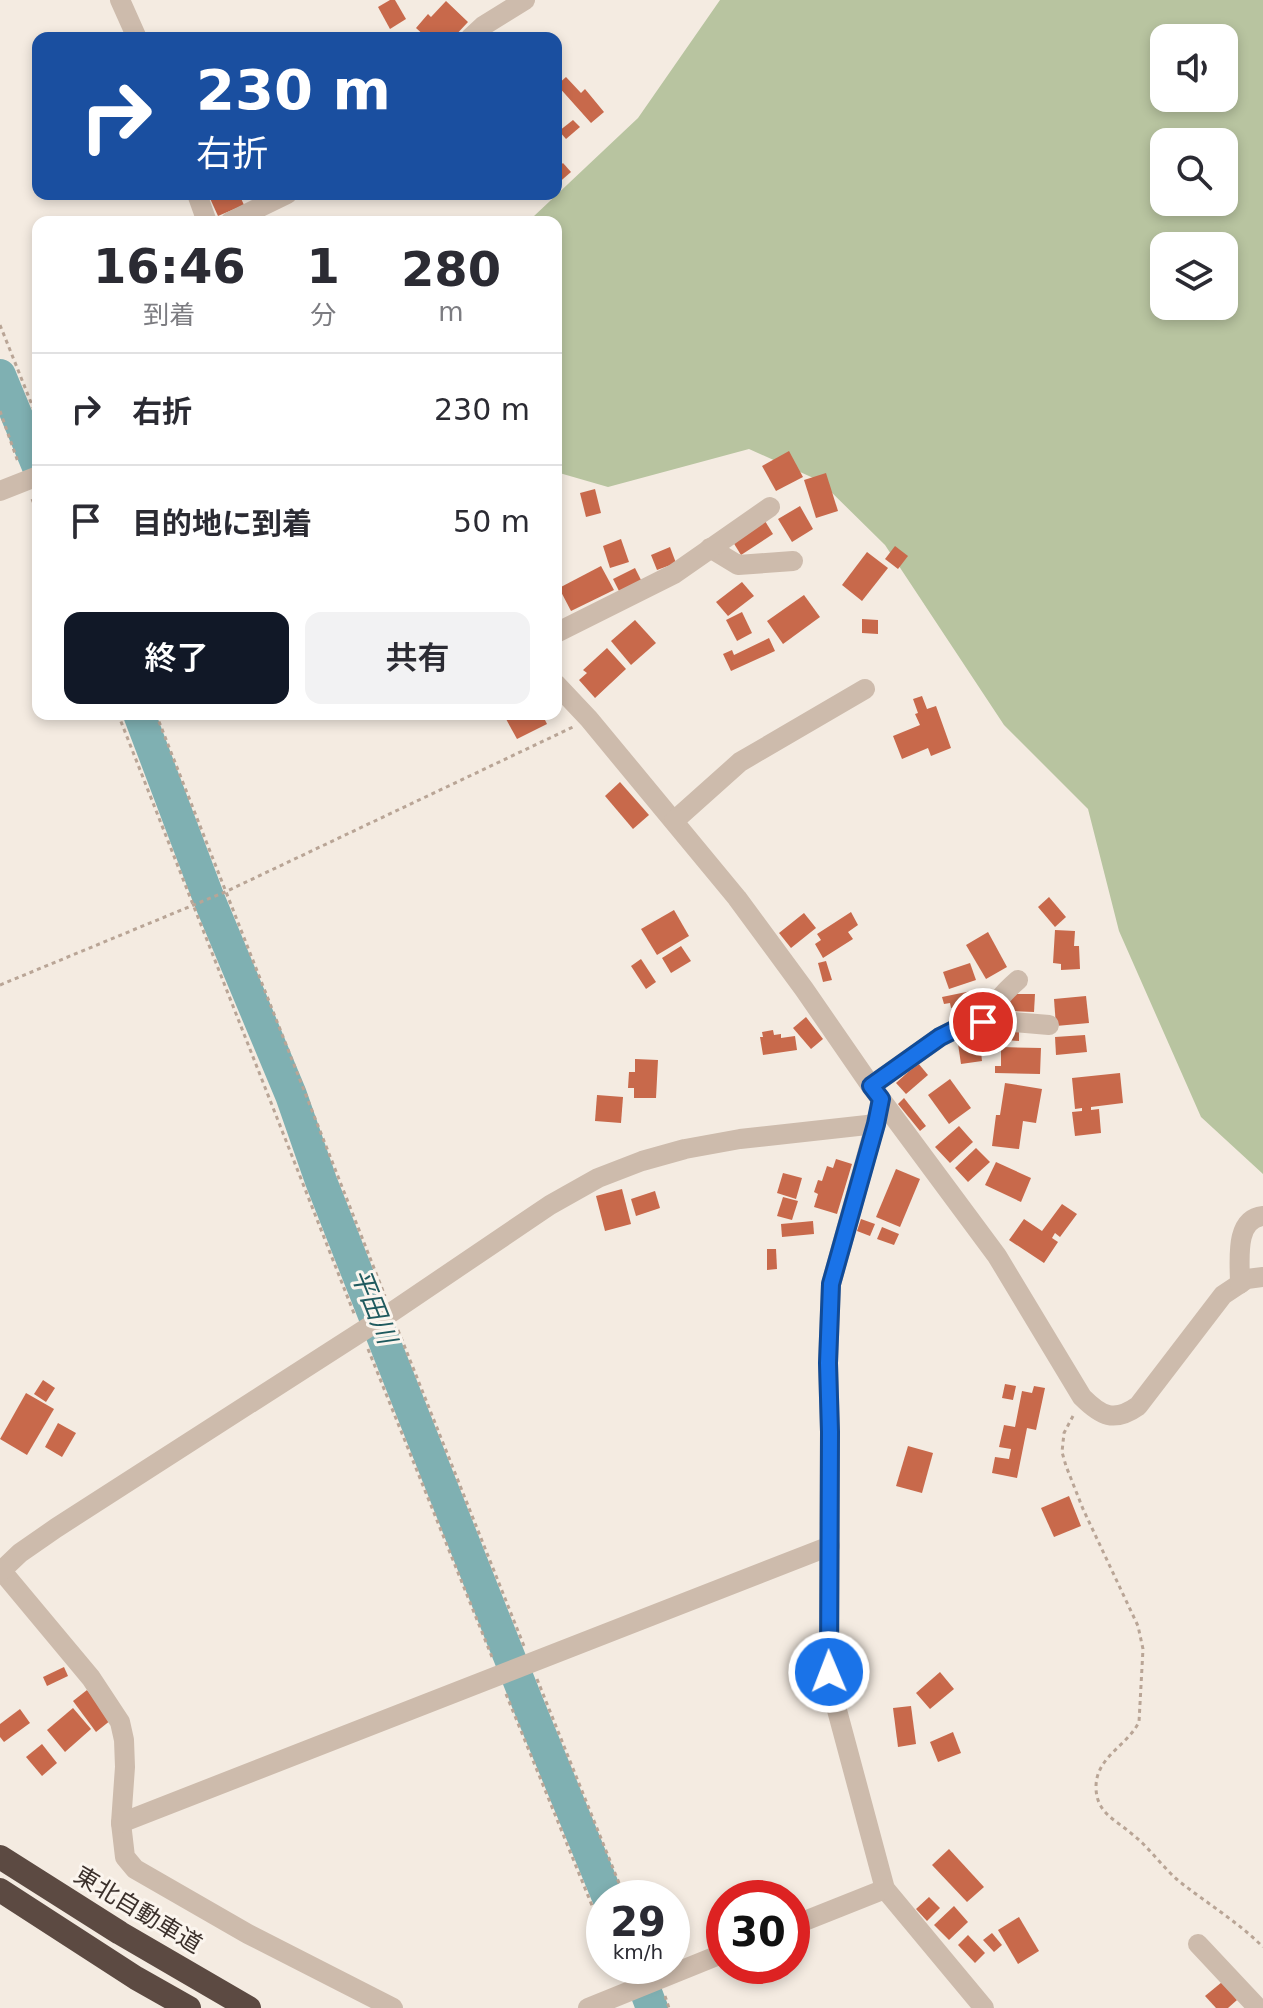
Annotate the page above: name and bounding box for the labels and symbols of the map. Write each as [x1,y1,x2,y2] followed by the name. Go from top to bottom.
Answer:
[949,988,1017,1056] pin
[345,1264,404,1351] water label: 平田川
[787,1630,871,1714] position arrow
[69,1861,207,1959] street label: 東北自動車道
[706,1880,810,1984] speed limit sign: 30

